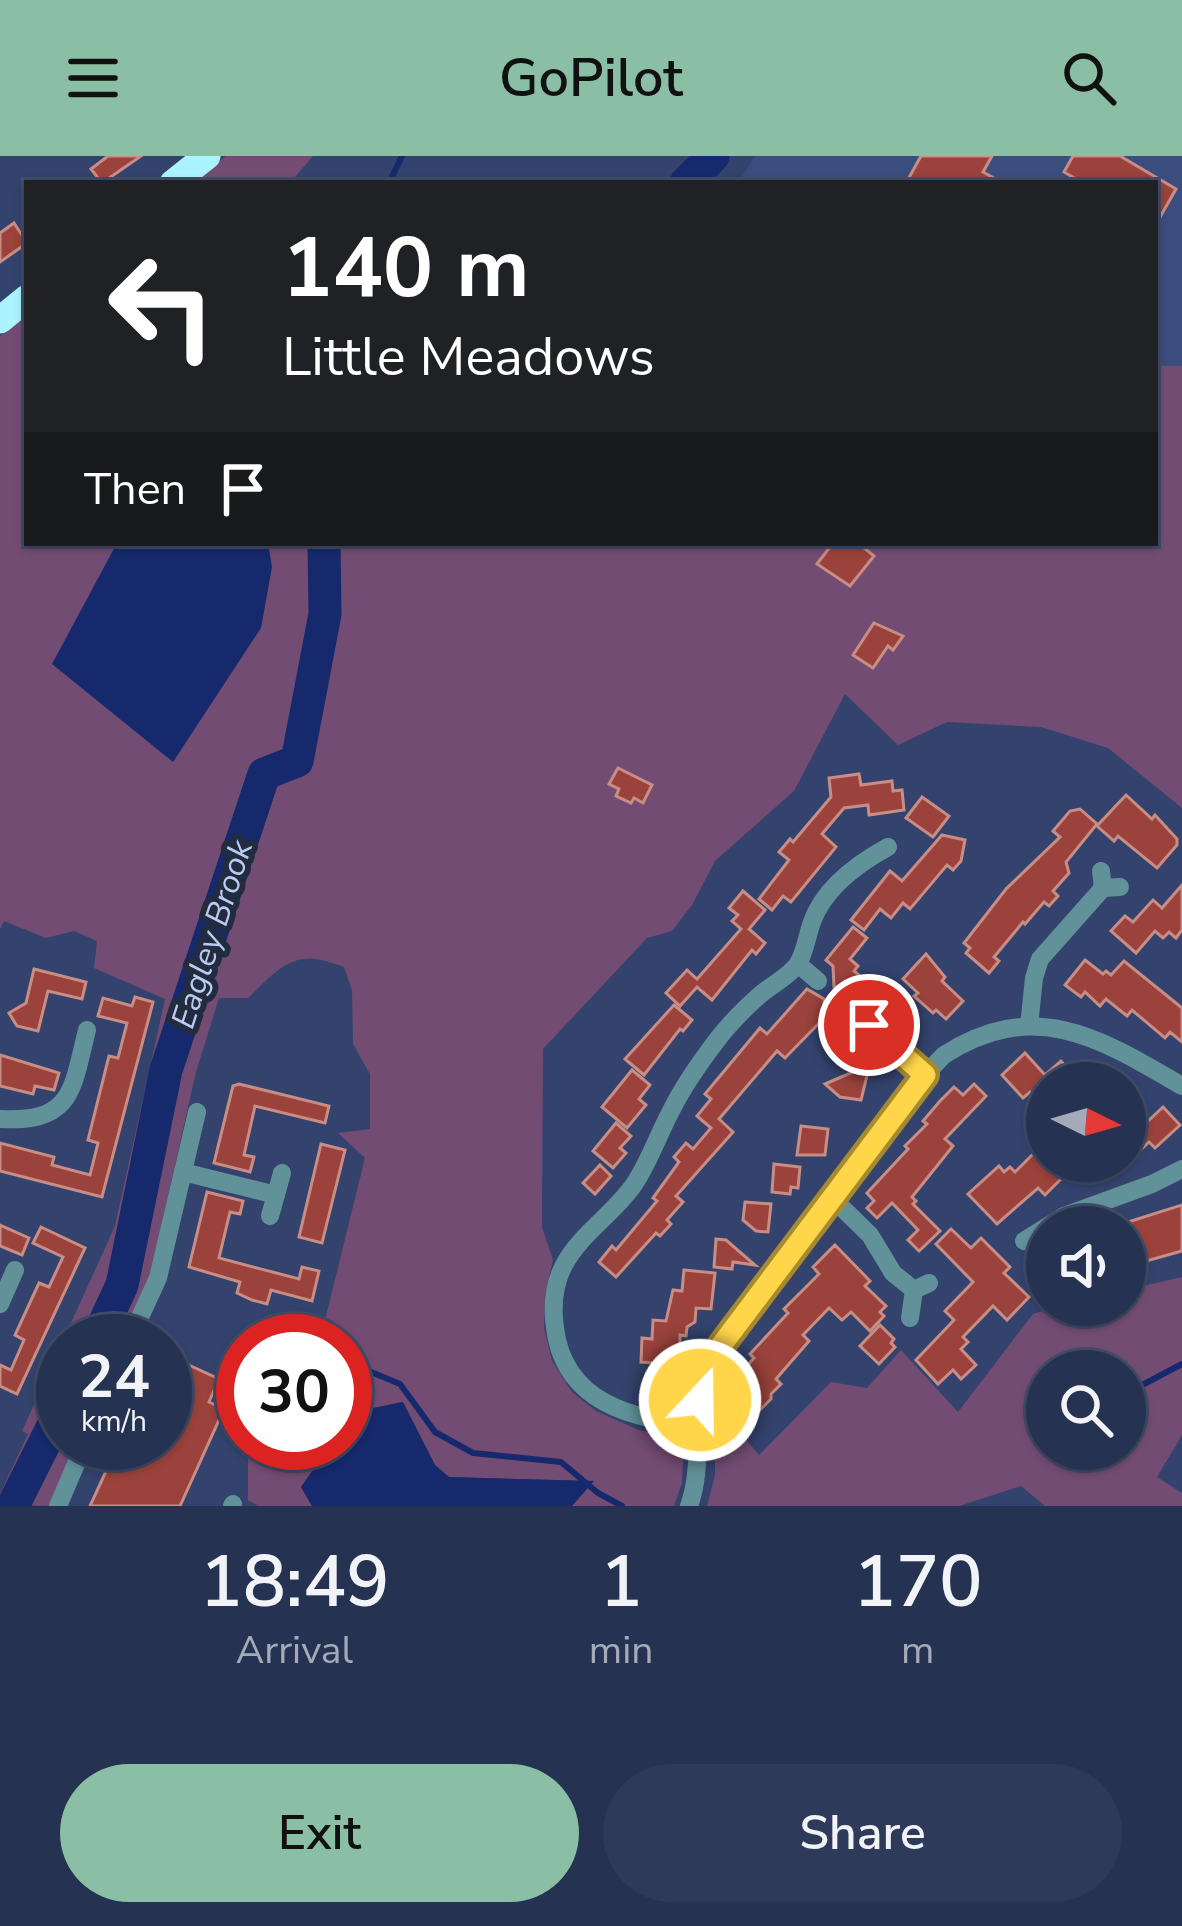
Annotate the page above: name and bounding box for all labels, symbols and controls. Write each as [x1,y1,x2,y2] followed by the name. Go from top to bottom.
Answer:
[499,41,683,115] text: GoPilot
[60,45,126,111] icon: menu
[1056,45,1122,111] icon: search
[282,211,530,326] text: 140 m
[84,228,240,384] icon: left
[282,320,655,394] text: Little Meadows
[210,456,276,522] icon: arrive
[84,459,186,520] text: Then
[161,833,264,1034] water label: Eagley Brook
[818,974,920,1076] pin
[836,992,902,1058] icon: arrive
[1026,1062,1146,1182] north arrow
[1026,1062,1146,1470] map controls
[1026,1206,1146,1326] button: sound
[216,1314,372,1470] speed limit sign: 30
[78,1336,150,1418] text: 24
[637,1337,763,1463] position arrow
[1026,1350,1146,1470] button: search
[81,1401,147,1442] text: km/h
[199,1533,389,1631] text: 18:49
[600,1533,643,1631] text: 1
[853,1533,982,1631] text: 170
[236,1624,353,1677] text: Arrival
[589,1624,653,1677] text: min
[901,1624,934,1677] text: m
[60,1764,579,1902] button: Exit
[603,1764,1122,1902] button: Share

